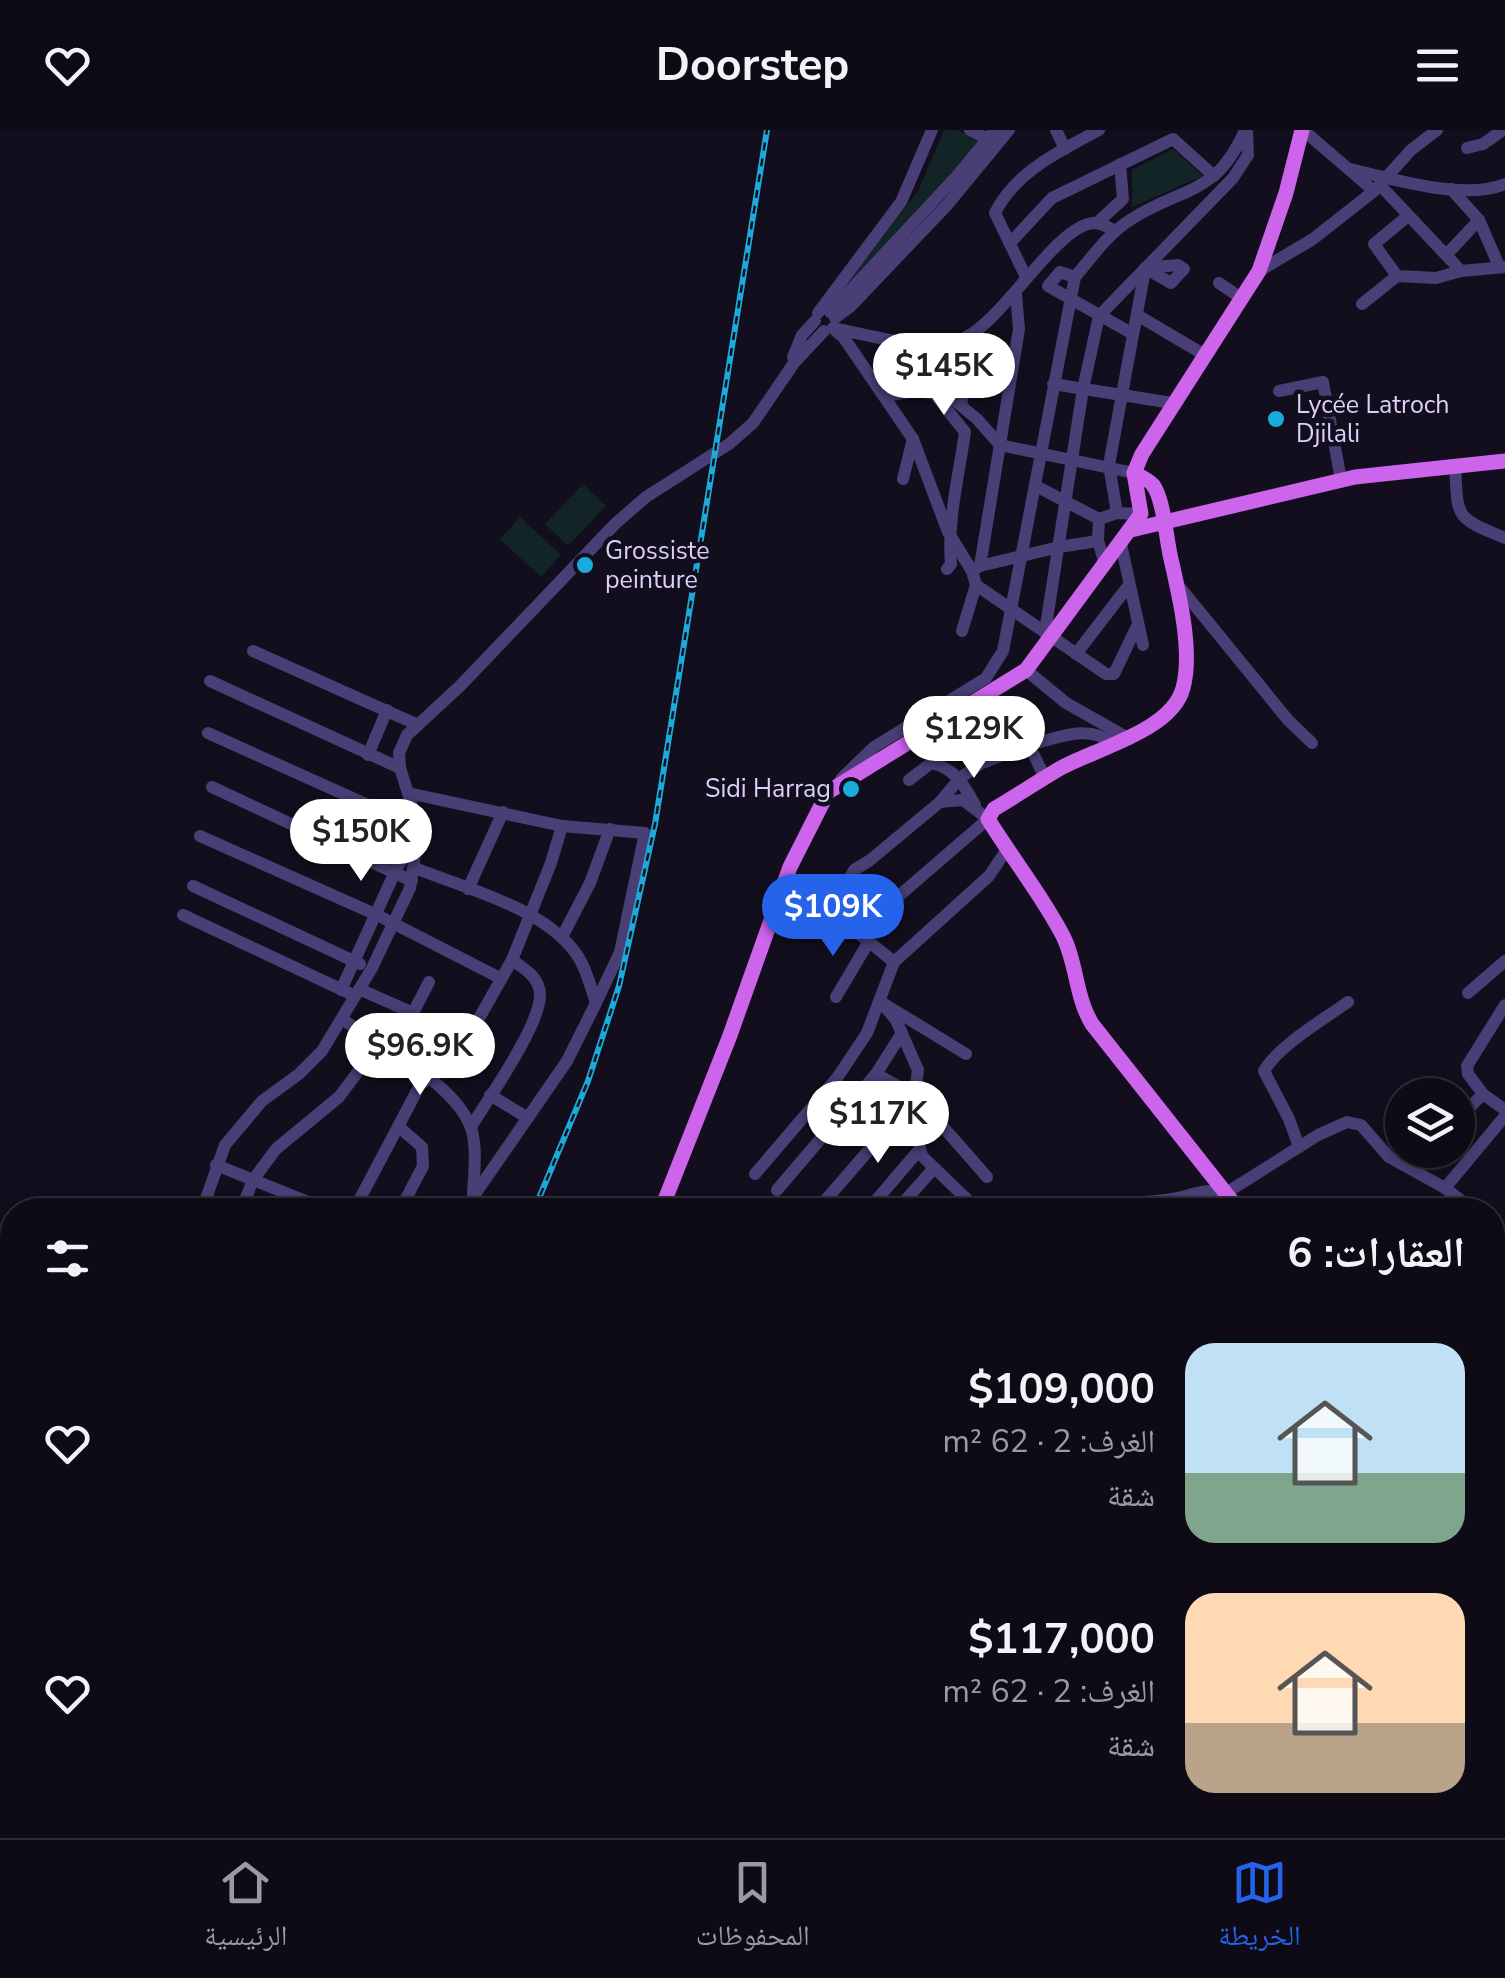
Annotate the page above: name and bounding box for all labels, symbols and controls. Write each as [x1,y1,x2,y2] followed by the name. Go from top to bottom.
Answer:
[656,35,849,96] text: Doorstep
[40,38,95,93] icon: heart
[1410,38,1465,93] icon: menu
[874,333,1014,418] pin: $145K
[895,344,993,387] text: $145K
[1296,388,1450,451] place label: Lycée Latroch Djilali
[1265,408,1287,430] marker: Lycée Latroch Djilali
[605,534,710,597] place label: Grossiste peinture
[574,554,596,576] marker: Grossiste peinture
[904,696,1044,781] pin: $129K
[925,707,1023,750] text: $129K
[705,772,831,806] place label: Sidi Harrag
[840,778,862,800] marker: Sidi Harrag
[291,799,431,884] pin: $150K
[312,810,410,853] text: $150K
[763,874,903,959] pin: $109K
[784,885,882,928] text: $109K
[339,1013,501,1098] pin: $96.9K
[367,1024,473,1067] text: $96.9K
[1385,1078,1475,1168] map controls
[1385,1078,1475,1168] button: layers
[808,1081,948,1166] pin: $117K
[829,1092,927,1135] text: $117K
[1287,1225,1465,1282] text: العقارات: 6
[40,1231,95,1286] icon: filters
[968,1361,1155,1418] text: $109,000
[1265,1383,1385,1503] icon: home
[40,1416,95,1471] icon: heart
[943,1420,1155,1463] text: الغرف: 2 · 62 m²
[1107,1474,1155,1517] text: شقة
[968,1611,1155,1668] text: $117,000
[1265,1633,1385,1753] icon: home
[40,1666,95,1721] icon: heart
[943,1670,1155,1713] text: الغرف: 2 · 62 m²
[1107,1724,1155,1767] text: شقة
[204,1855,287,1963] tab: الرئيسية
[696,1855,810,1963] tab: المحفوظات
[1218,1855,1301,1963] tab: الخريطة

